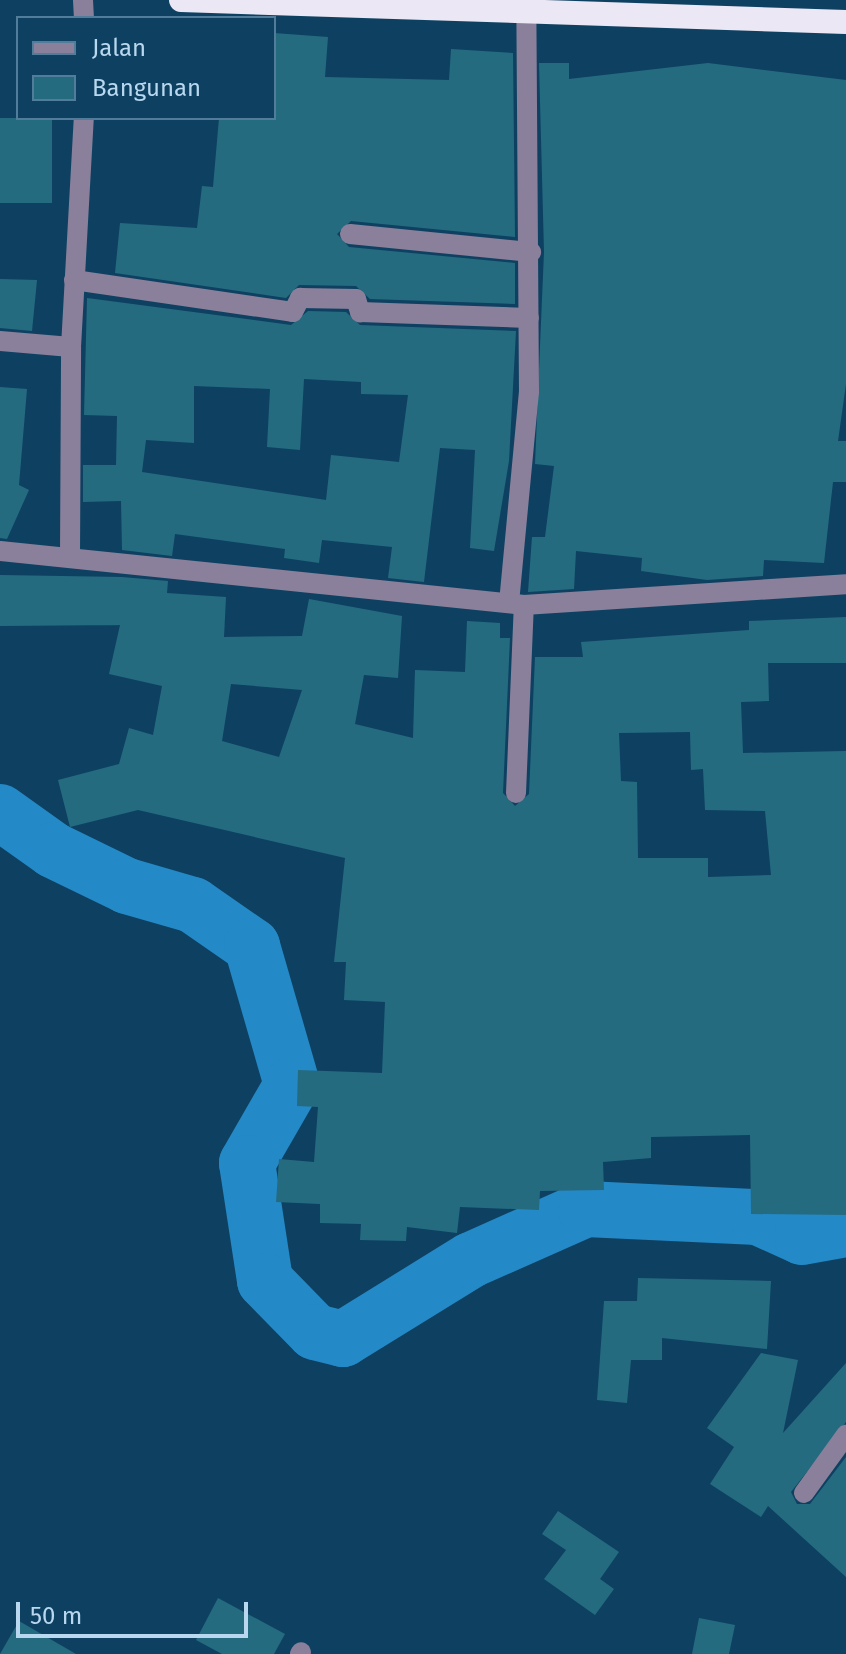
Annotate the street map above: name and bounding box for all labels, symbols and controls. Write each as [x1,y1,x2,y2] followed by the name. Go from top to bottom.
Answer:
[16,16,276,120] legend
[92,34,146,62] text: Jalan
[92,74,201,102] text: Bangunan
[20,1586,252,1636] scale bar
[30,1602,82,1630] text: 50 m

